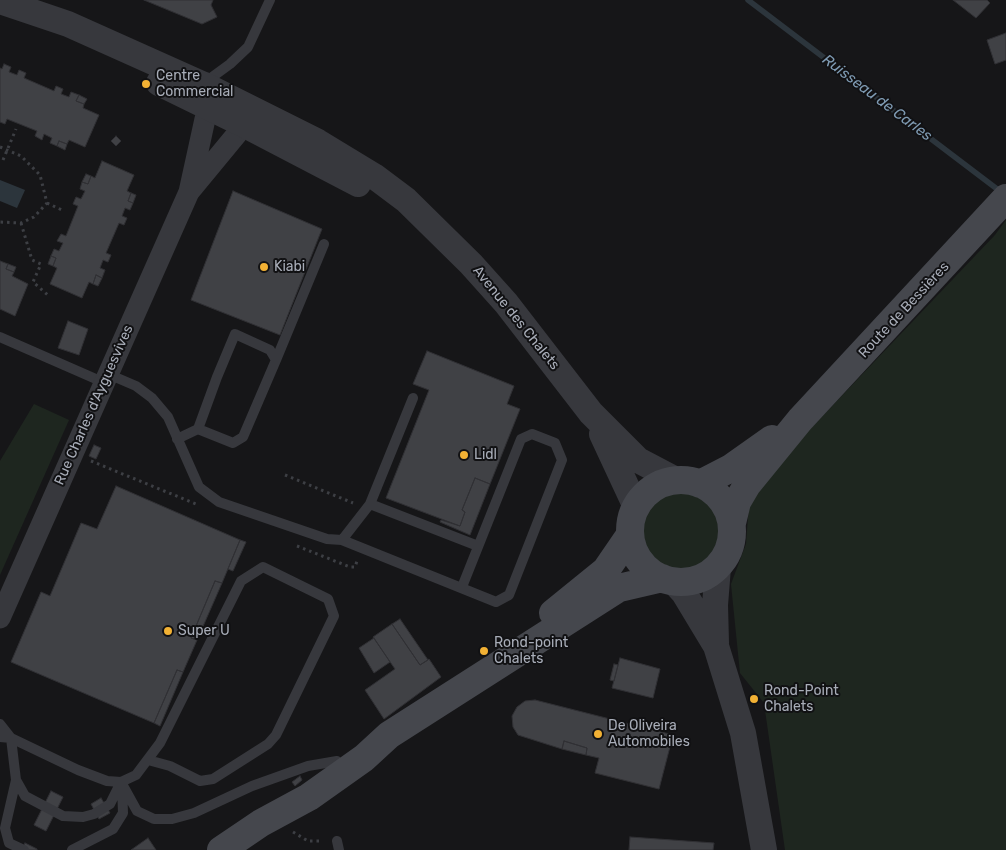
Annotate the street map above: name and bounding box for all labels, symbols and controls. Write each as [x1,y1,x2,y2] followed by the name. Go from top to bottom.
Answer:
[818,51,936,145] water label: Ruisseau de Carles
[156,68,234,100] place label: Centre Commercial
[140,78,152,90] marker: Centre Commercial
[274,259,305,275] place label: Kiabi
[855,259,953,361] street label: Route de Bessières
[258,261,270,273] marker: Kiabi
[469,263,563,373] street label: Avenue des Chalets
[51,322,137,488] street label: Rue Charles d'Ayguesvives
[474,447,497,463] place label: Lidl
[458,449,470,461] marker: Lidl
[178,623,230,639] place label: Super U
[162,625,174,637] marker: Super U
[494,635,568,668] place label: Rond-point Chalets
[478,645,490,657] marker: Rond-point Chalets
[764,683,839,716] place label: Rond-Point Chalets
[748,693,760,705] marker: Rond-Point Chalets
[608,718,690,750] place label: De Oliveira Automobiles
[592,728,604,740] marker: De Oliveira Automobiles

